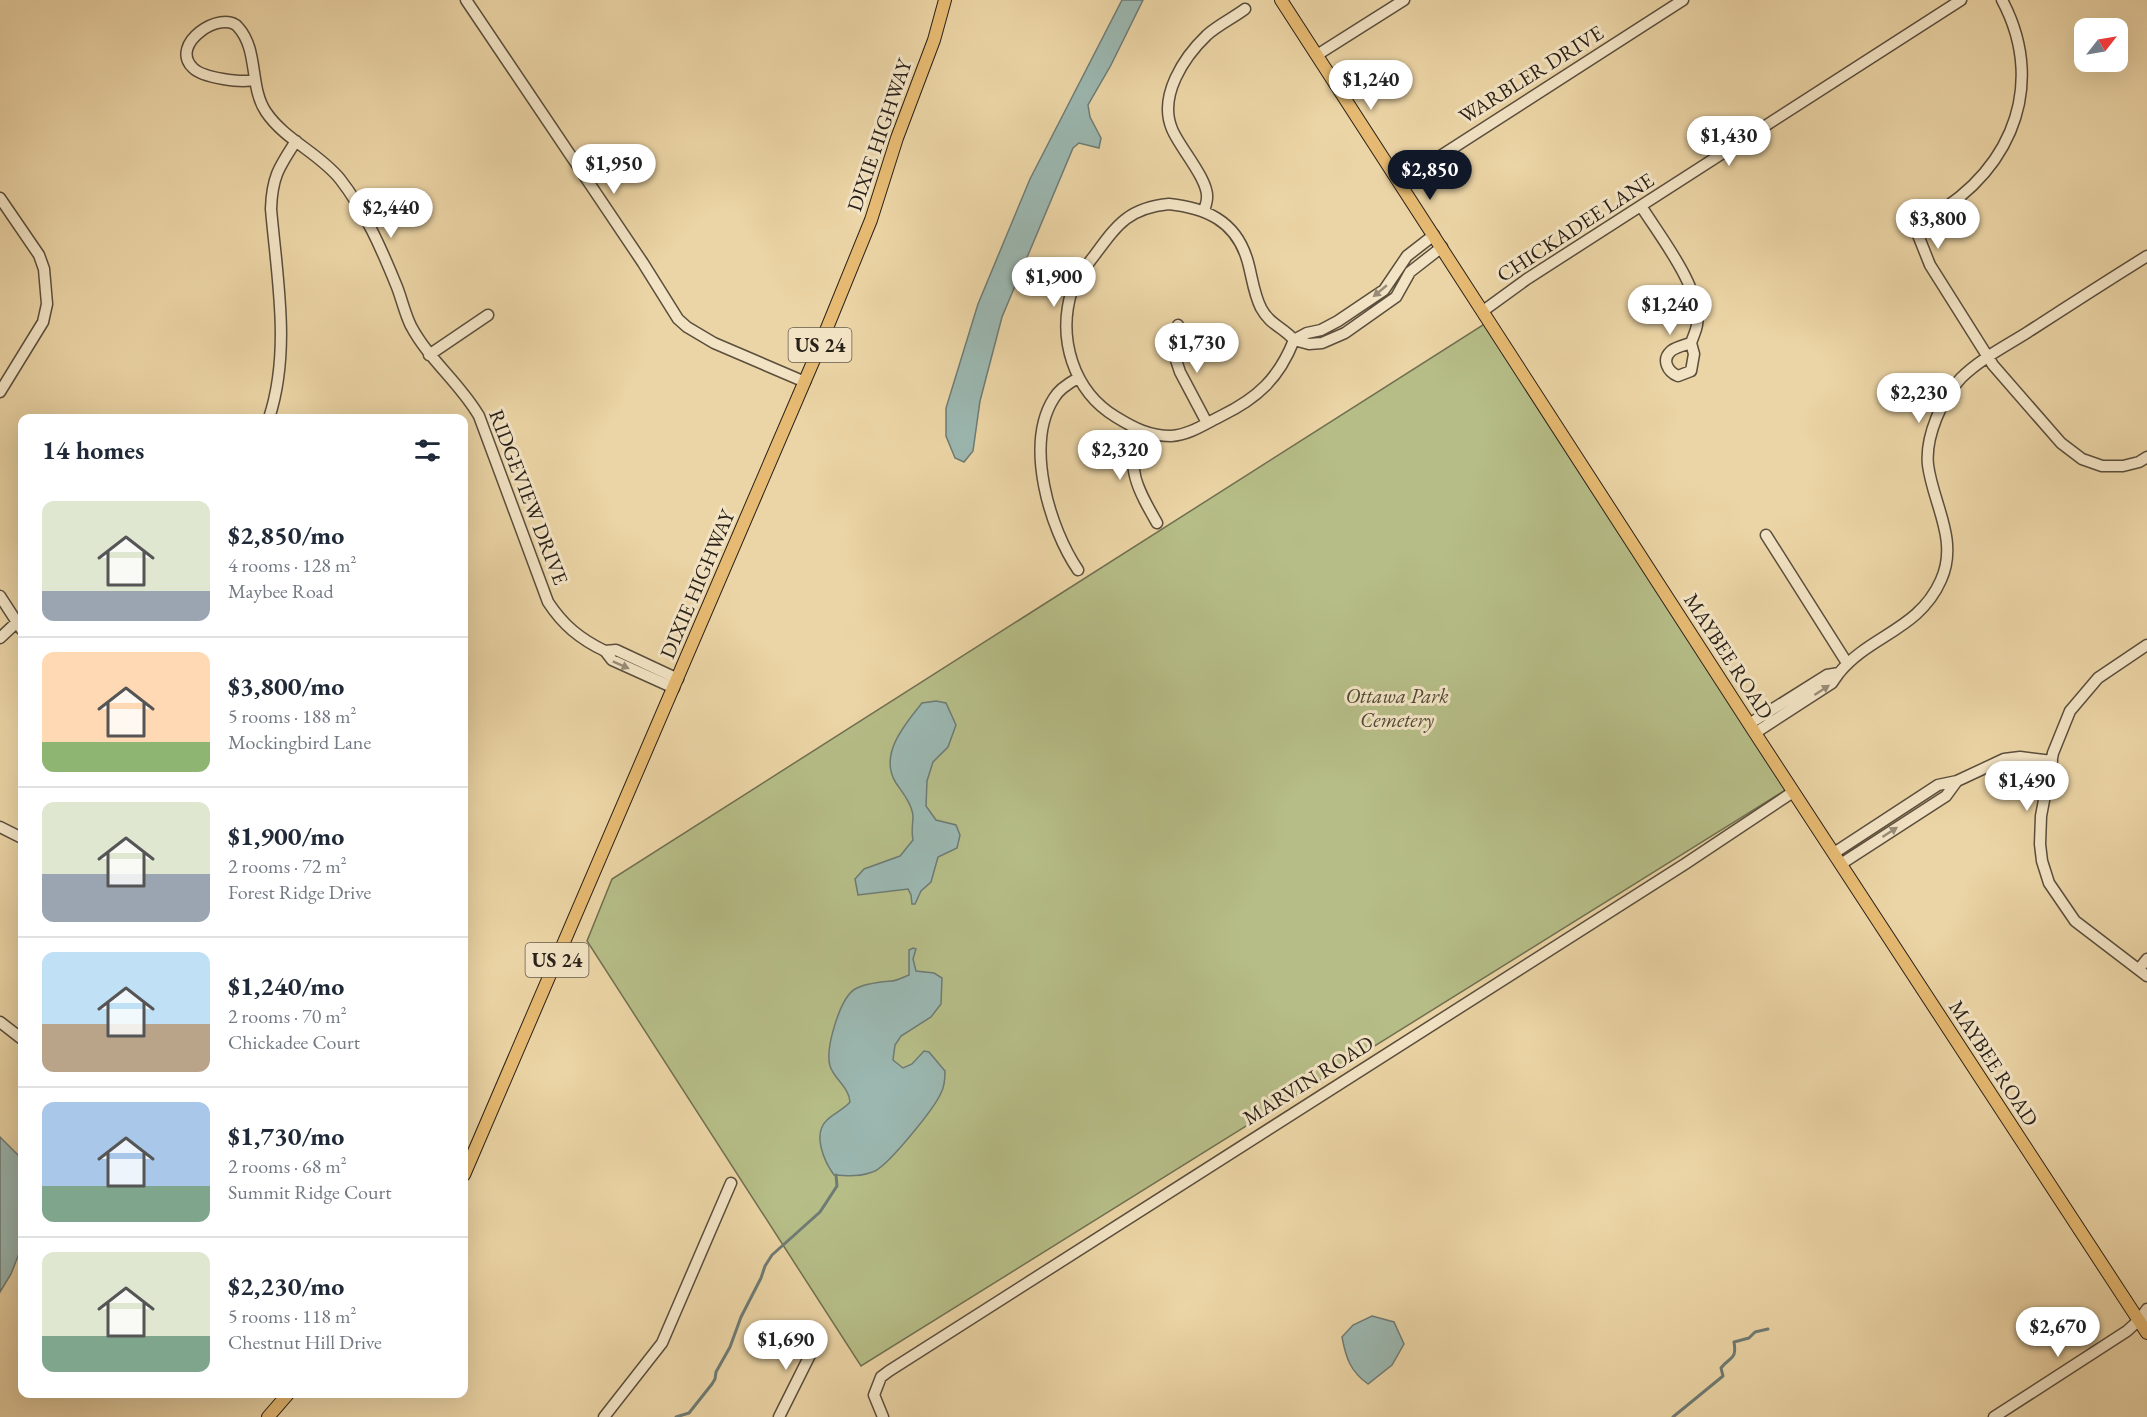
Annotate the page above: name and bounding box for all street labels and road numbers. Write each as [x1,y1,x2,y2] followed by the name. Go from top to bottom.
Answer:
[1454,19,1608,129] street label: WARBLER DRIVE
[840,54,918,215] street label: DIXIE HIGHWAY
[1491,166,1659,288] street label: CHICKADEE LANE
[788,328,852,362] road number: US 24
[483,406,575,589] street label: RIDGEVIEW DRIVE
[653,504,741,662] street label: DIXIE HIGHWAY
[1678,588,1780,724] street label: MAYBEE ROAD
[526,943,588,977] road number: US 24
[1943,995,2045,1131] street label: MAYBEE ROAD
[1238,1029,1378,1131] street label: MARVIN ROAD

